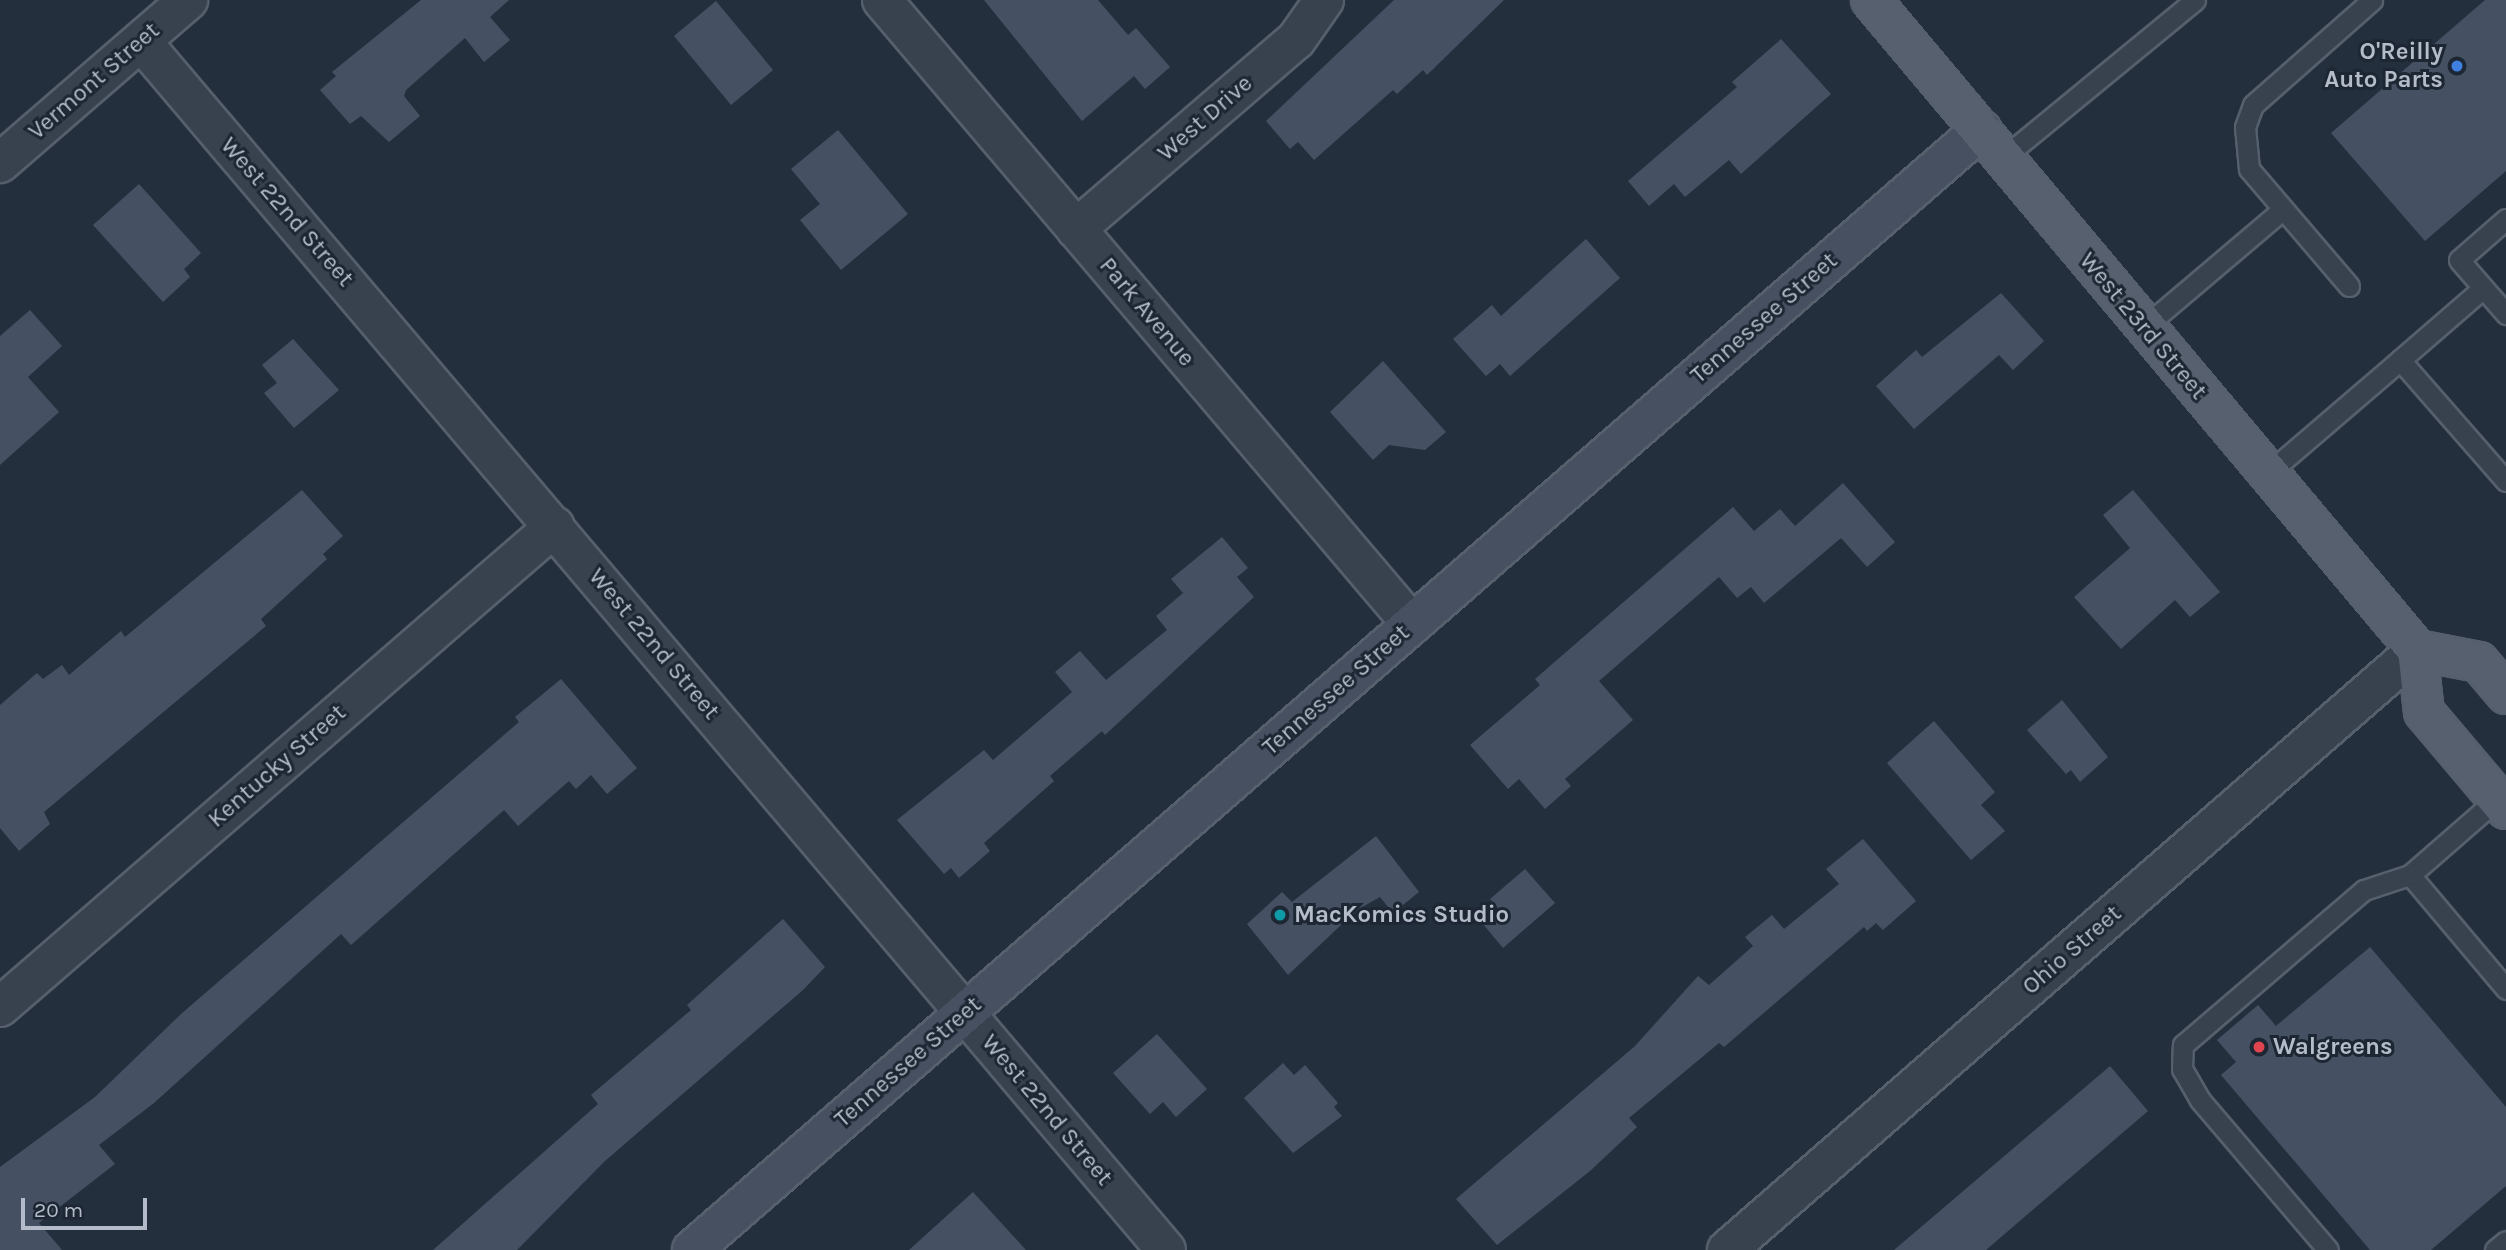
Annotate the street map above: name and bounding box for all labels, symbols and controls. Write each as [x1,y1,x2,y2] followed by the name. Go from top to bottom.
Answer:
[23,16,165,146] street label: Vermont Street
[2324,38,2443,94] place label: O'Reilly Auto Parts
[2449,58,2465,74] marker: O'Reilly Auto Parts
[1152,69,1258,167] street label: West Drive
[214,131,360,293] street label: West 22nd Street
[1685,246,1843,390] street label: Tennessee Street
[2073,247,2213,405] street label: West 23rd Street
[1093,252,1201,372] street label: Park Avenue
[582,563,726,725] street label: West 22nd Street
[1257,618,1415,762] street label: Tennessee Street
[202,698,352,834] street label: Kentucky Street
[2017,899,2127,1001] street label: Ohio Street
[1294,901,1509,929] place label: MacKomics Studio
[1272,907,1288,923] marker: MacKomics Studio
[829,990,987,1134] street label: Tennessee Street
[975,1029,1119,1191] street label: West 22nd Street
[2273,1033,2393,1061] place label: Walgreens
[2251,1039,2267,1055] marker: Walgreens
[24,1184,150,1228] scale bar
[34,1198,83,1222] text: 20 m

